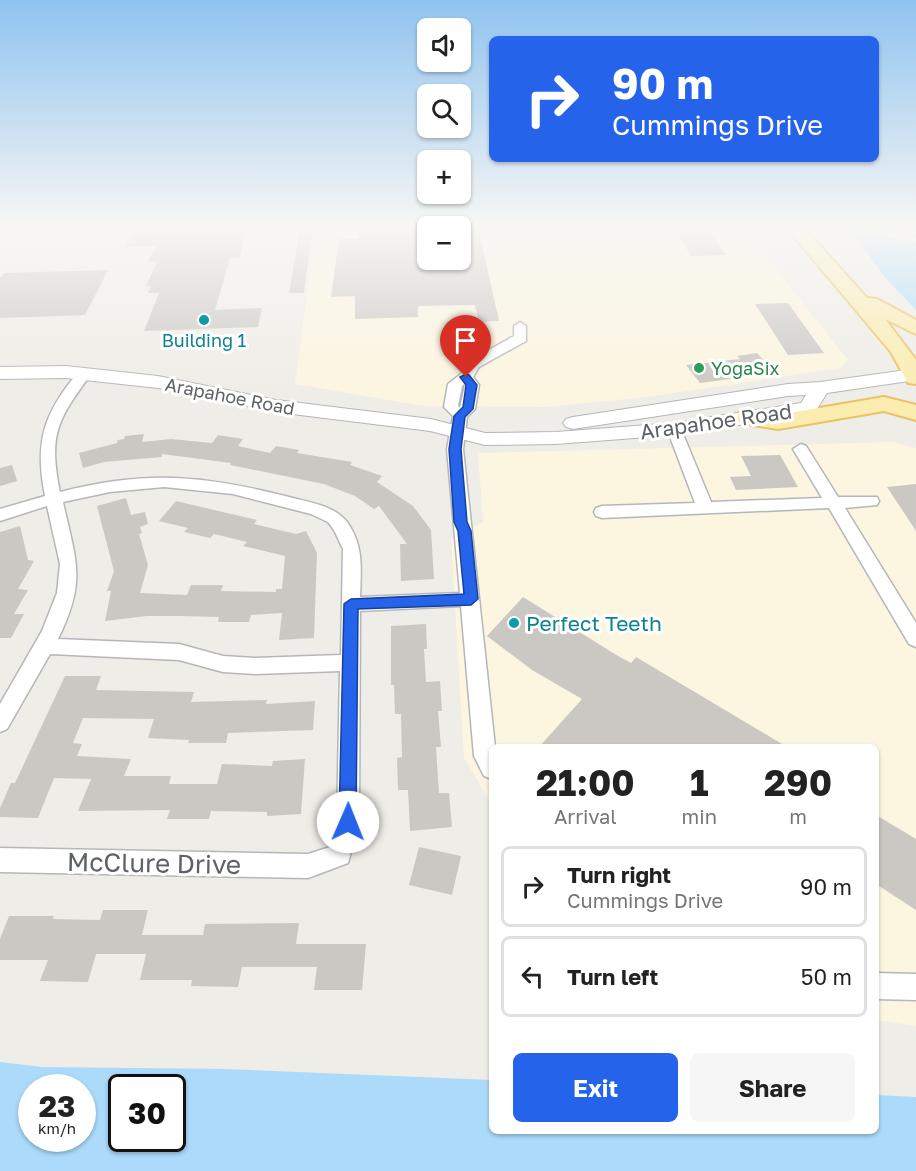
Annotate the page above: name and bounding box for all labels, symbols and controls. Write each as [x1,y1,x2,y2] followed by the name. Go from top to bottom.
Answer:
[417,18,471,270] map controls
[417,18,471,72] button: sound
[612,58,713,108] text: 90 m
[513,60,591,138] icon: right
[417,84,471,138] button: search
[612,109,823,141] text: Cummings Drive
[417,150,471,204] button: +
[417,216,471,270] button: −
[197,313,211,327] marker: Building 1
[440,315,491,377] pin
[449,324,482,357] icon: arrive
[162,329,247,351] place label: Building 1
[711,357,779,379] place label: YogaSix
[692,361,706,375] marker: YogaSix
[163,373,297,419] street label: Arapahoe Road
[638,397,794,445] street label: Arapahoe Road
[526,610,662,636] place label: Perfect Teeth
[507,616,521,630] marker: Perfect Teeth
[536,761,635,804] text: 21:00
[690,761,709,804] text: 1
[764,761,832,804] text: 290
[316,790,380,854] position arrow
[554,804,617,828] text: Arrival
[682,804,717,828] text: min
[789,804,807,828] text: m
[67,846,241,880] street label: McClure Drive
[567,861,671,888] text: Turn right
[516,870,549,903] icon: right
[800,873,852,900] text: 90 m
[567,888,723,912] text: Cummings Drive
[516,960,549,993] icon: left
[567,963,658,990] text: Turn left
[801,963,852,990] text: 50 m
[513,1053,678,1122] button: Exit
[690,1053,855,1122] button: Share
[108,1074,186,1152] speed limit sign: 30
[39,1088,75,1124] text: 23
[38,1119,76,1137] text: km/h

